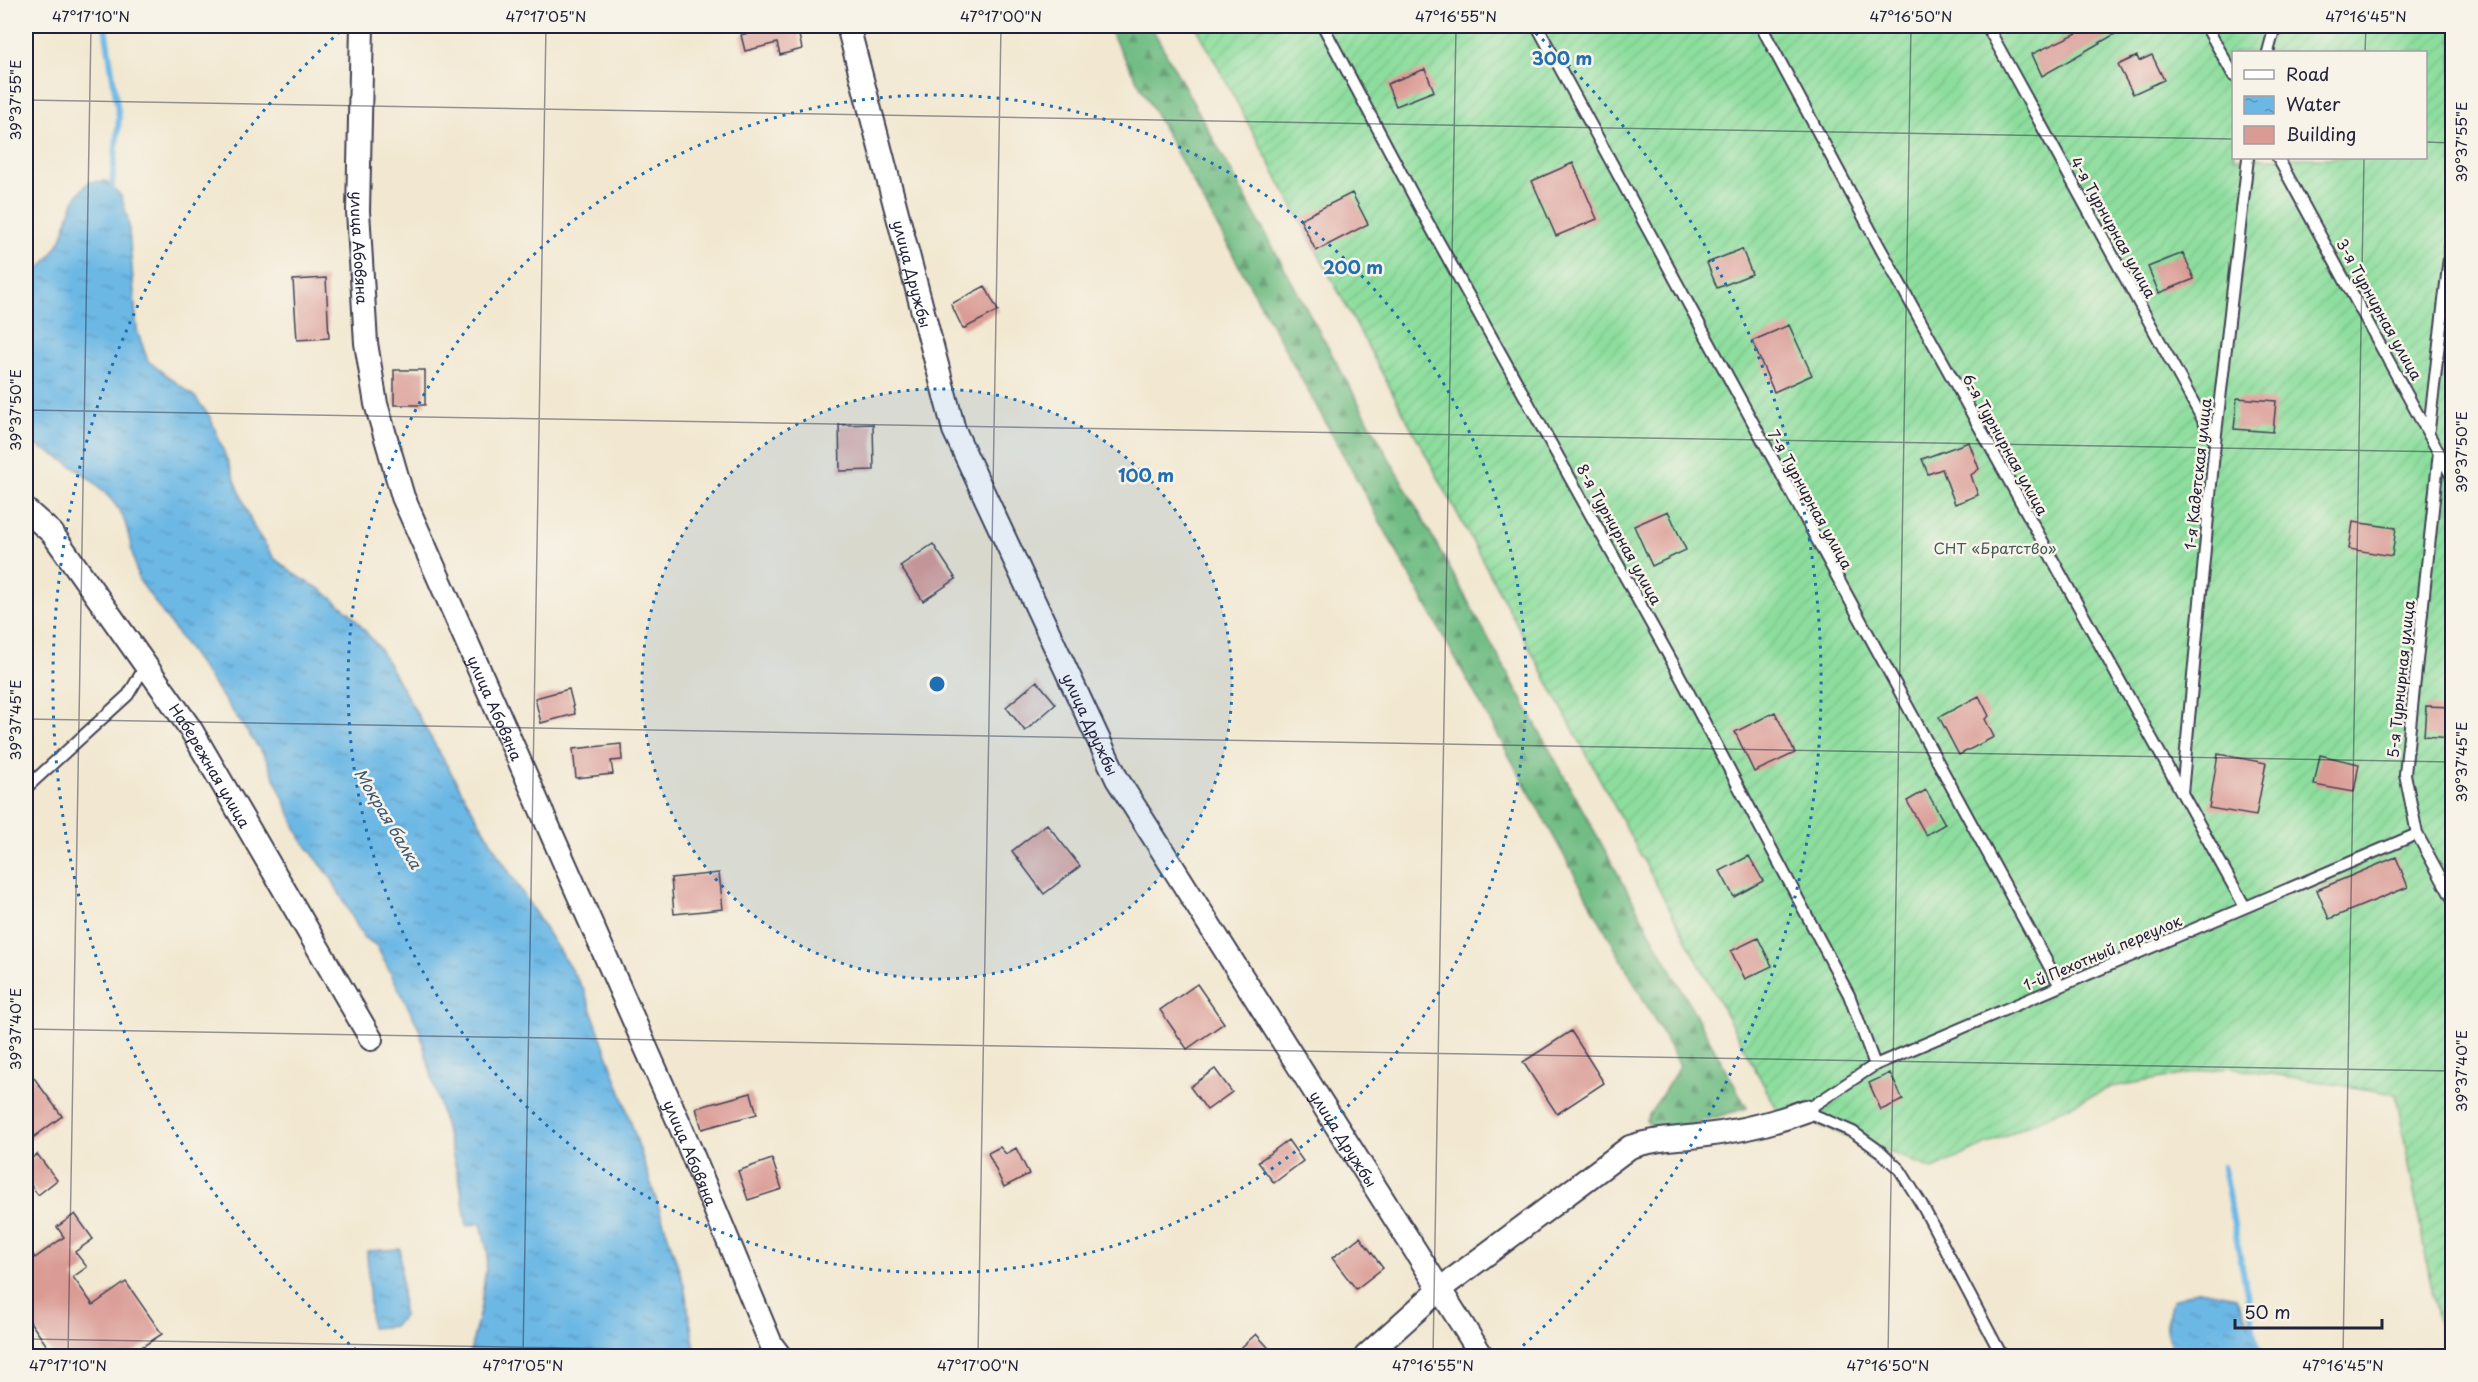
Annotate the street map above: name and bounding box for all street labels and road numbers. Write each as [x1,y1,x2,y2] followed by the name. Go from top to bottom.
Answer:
[2065,152,2163,303] street label: 4-я Турнирная улица
[346,191,375,306] street label: улица Абовяна
[888,217,938,330] street label: улица Дружбы
[2331,234,2429,384] street label: 3-я Турнирная улица
[1957,369,2055,520] street label: 6-я Турнирная улица
[2178,396,2216,551] street label: 1-я Кадетская улица
[1763,425,1859,574] street label: 7-я Турнирная улица
[1572,459,1669,609] street label: 8-я Турнирная улица
[2380,598,2420,759] street label: 5-я Турнирная улица
[463,651,529,764] street label: улица Абовяна
[1057,669,1125,779] street label: улица Дружбы
[164,698,257,832] street label: Набережная улица
[2019,908,2185,996] street label: 1-й Пехотный переулок
[1305,1085,1384,1191] street label: улица Дружбы
[659,1096,724,1210] street label: улица Абовяна

